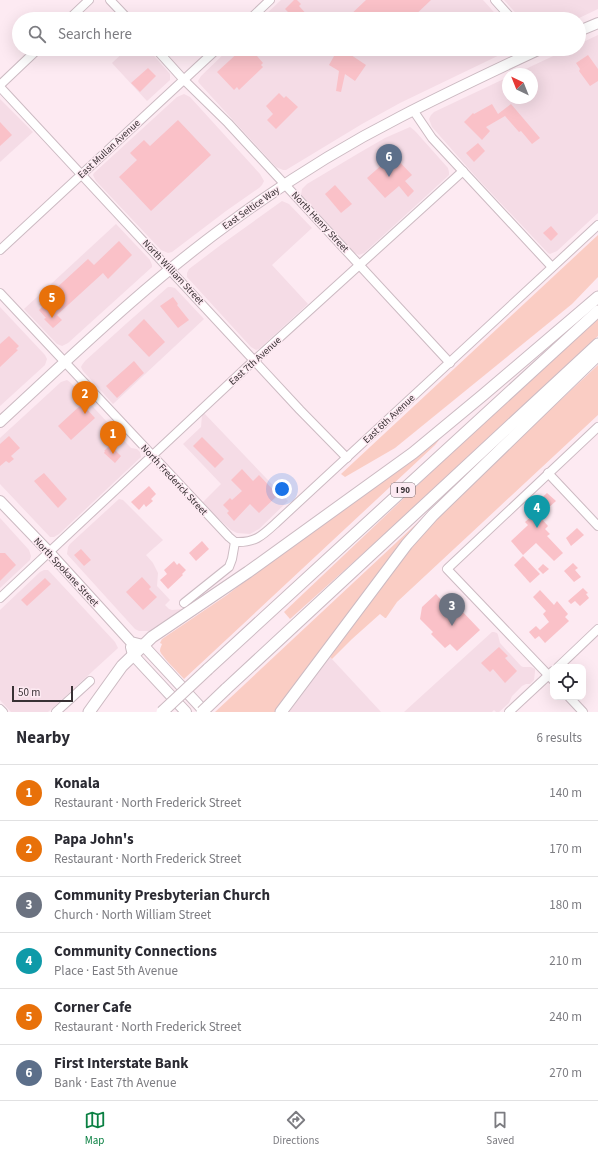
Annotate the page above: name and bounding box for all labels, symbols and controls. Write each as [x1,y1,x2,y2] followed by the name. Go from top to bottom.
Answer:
[12,12,586,56] search box
[26,23,48,45] icon: search
[58,24,132,45] text: Search here
[502,68,538,104] north arrow
[75,116,143,182] street label: East Mullan Avenue
[376,144,402,177] pin: 6
[220,183,283,233] street label: East Seltice Way
[288,188,352,256] street label: North Henry Street
[139,236,207,308] street label: North William Street
[39,285,65,318] pin: 5
[226,334,284,388] street label: East 7th Avenue
[72,381,98,414] pin: 2
[360,391,418,447] street label: East 6th Avenue
[100,421,126,454] pin: 1
[137,441,211,519] street label: North Frederick Street
[272,479,292,499] your location
[391,483,415,497] road number: I 90
[524,495,550,528] pin: 4
[30,534,102,610] street label: North Spokane Street
[439,593,465,626] pin: 3
[550,664,586,700] map controls
[550,664,586,700] button: locate
[12,684,73,703] scale bar
[18,685,40,700] text: 50 m
[16,726,70,750] text: Nearby
[537,729,582,747] text: 6 results
[54,773,100,794] text: Konala
[26,784,32,802] text: 1
[549,784,582,802] text: 140 m
[54,794,241,812] text: Restaurant · North Frederick Street
[54,829,134,850] text: Papa John's
[26,840,32,858] text: 2
[549,840,582,858] text: 170 m
[54,850,241,868] text: Restaurant · North Frederick Street
[54,885,270,906] text: Community Presbyterian Church
[26,896,32,914] text: 3
[549,896,582,914] text: 180 m
[54,906,211,924] text: Church · North William Street
[54,941,217,962] text: Community Connections
[26,952,32,970] text: 4
[549,952,582,970] text: 210 m
[54,962,178,980] text: Place · East 5th Avenue
[54,997,132,1018] text: Corner Cafe
[26,1008,32,1026] text: 5
[549,1008,582,1026] text: 240 m
[54,1018,241,1036] text: Restaurant · North Frederick Street
[54,1053,189,1074] text: First Interstate Bank
[26,1064,32,1082] text: 6
[549,1064,582,1082] text: 270 m
[54,1074,176,1092] text: Bank · East 7th Avenue
[84,1109,106,1148] tab: Map
[273,1109,319,1148] tab: Directions
[486,1109,514,1148] tab: Saved

